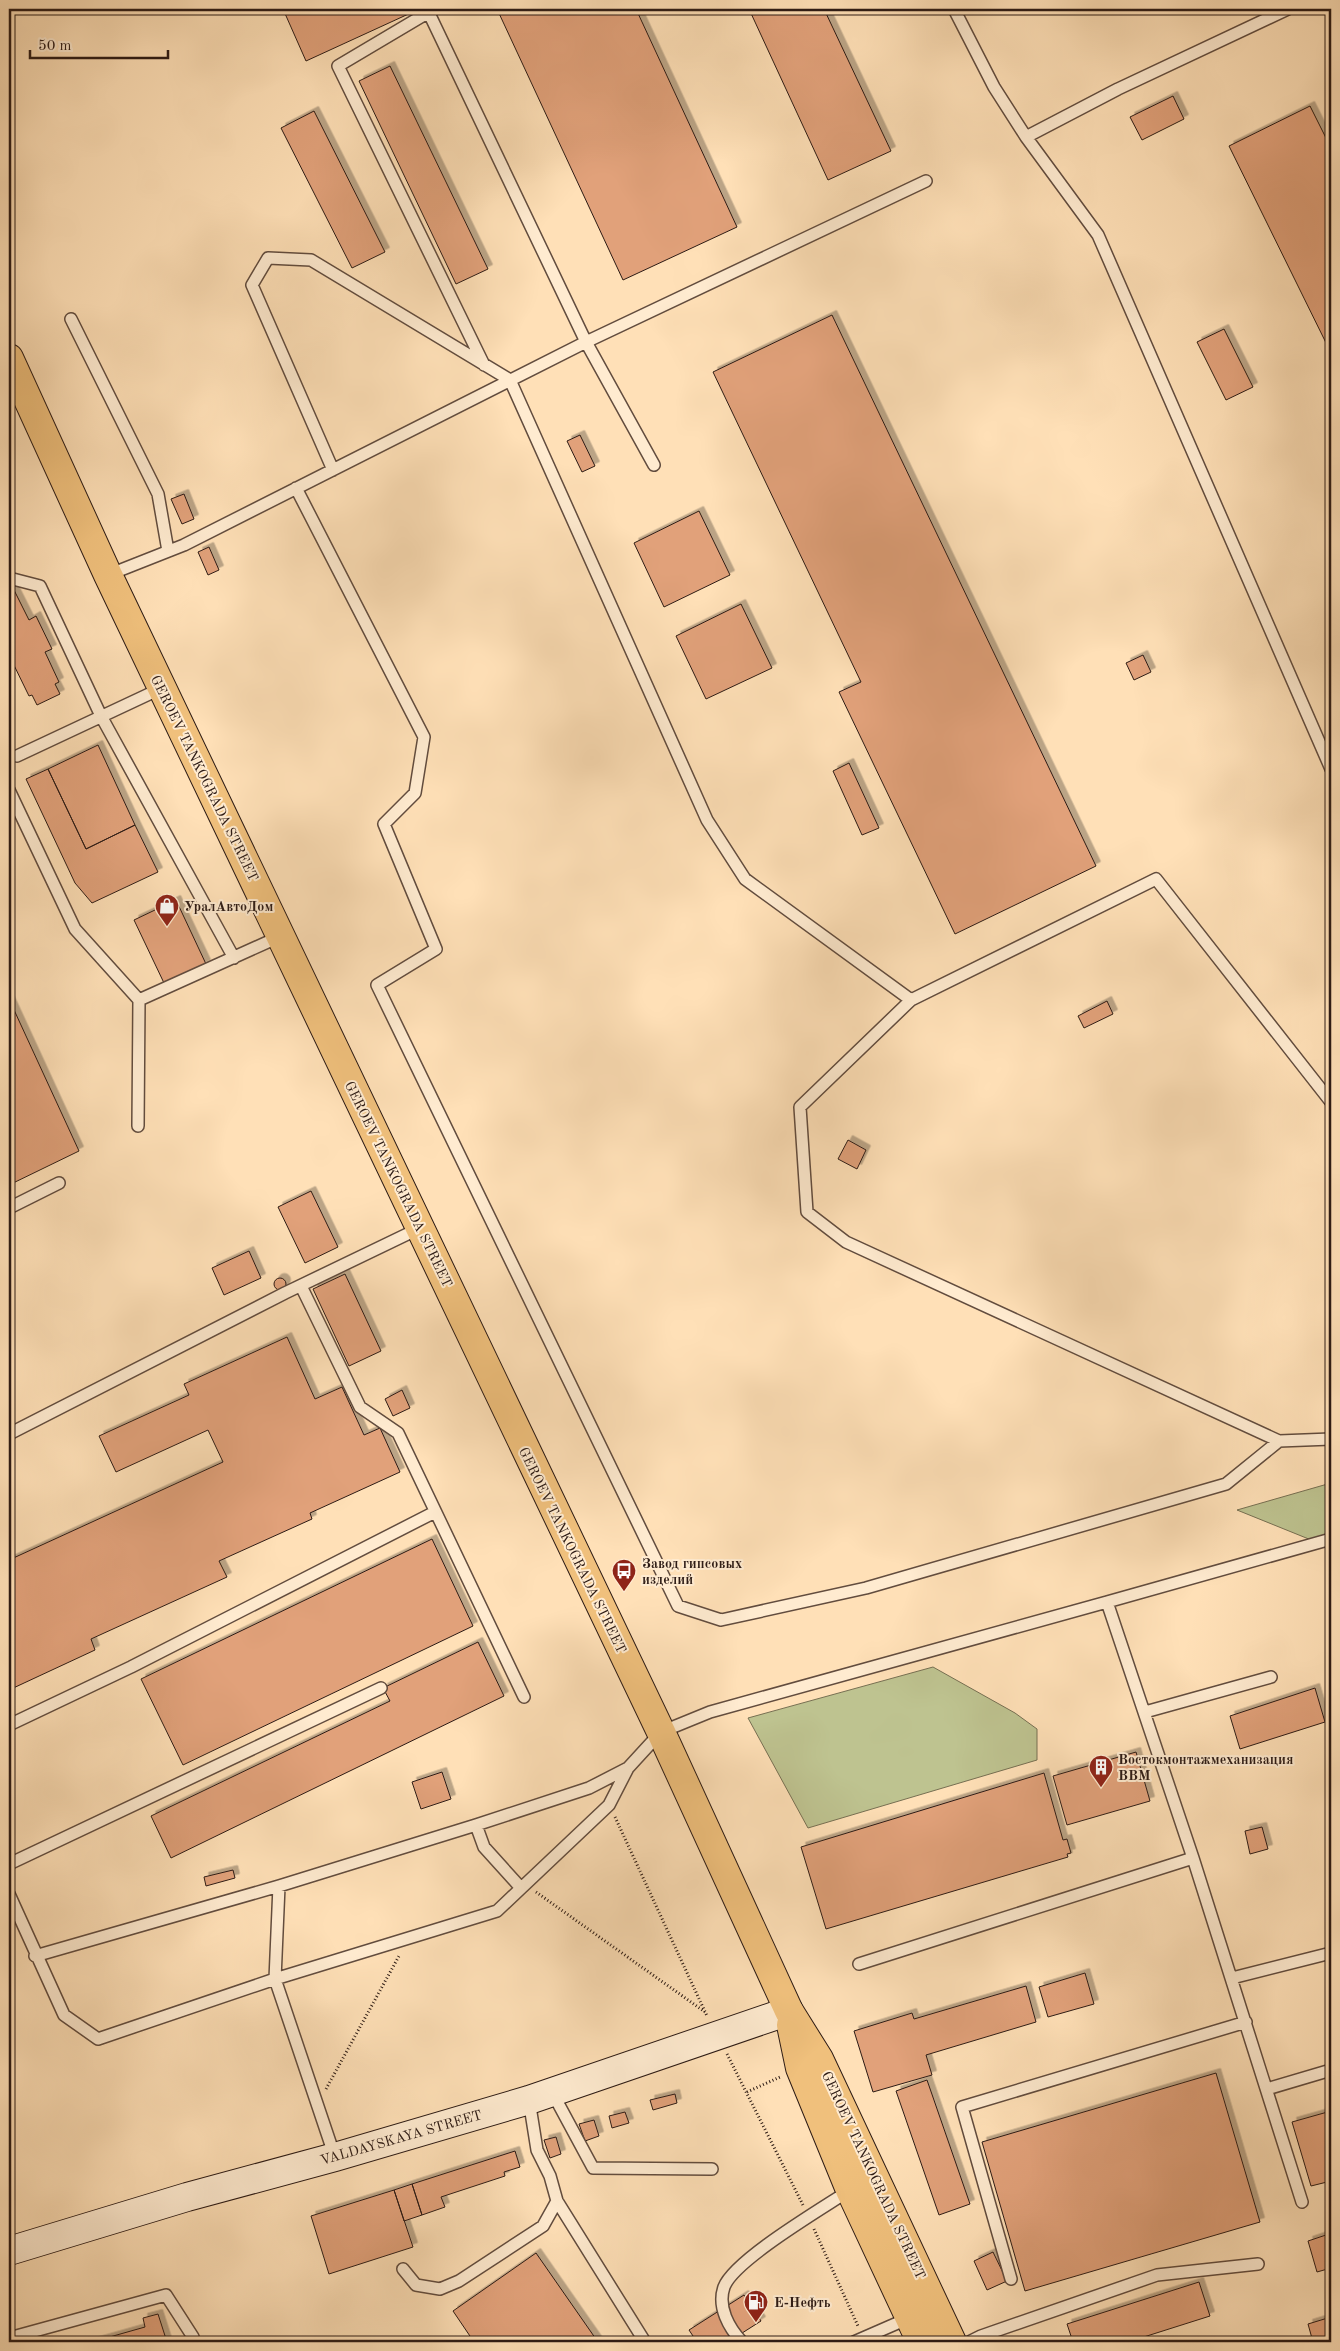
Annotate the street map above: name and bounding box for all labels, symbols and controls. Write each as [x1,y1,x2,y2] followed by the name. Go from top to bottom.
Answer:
[30,28,168,60] scale bar
[38,39,72,54] text: 50 m
[148,673,260,884] street label: GEROEV TANKOGRADA STREET
[154,893,180,927] shop icon: УралАвтоДом
[184,900,273,914] place label: УралАвтоДом
[342,1079,454,1290] street label: GEROEV TANKOGRADA STREET
[516,1445,628,1656] street label: GEROEV TANKOGRADA STREET
[642,1557,742,1587] place label: Завод гипсовых изделий
[611,1558,637,1592] bus stop icon: Завод гипсовых изделий
[1118,1753,1293,1783] place label: Востокмонтажмеханизация ВВМ
[1088,1754,1114,1788] building icon: Востокмонтажмеханизация ВВМ
[819,2069,928,2282] street label: GEROEV TANKOGRADA STREET
[319,2108,484,2168] street label: VALDAYSKAYA STREET
[743,2289,769,2323] fuel station icon: E-Нефть
[774,2296,831,2311] place label: E-Нефть

